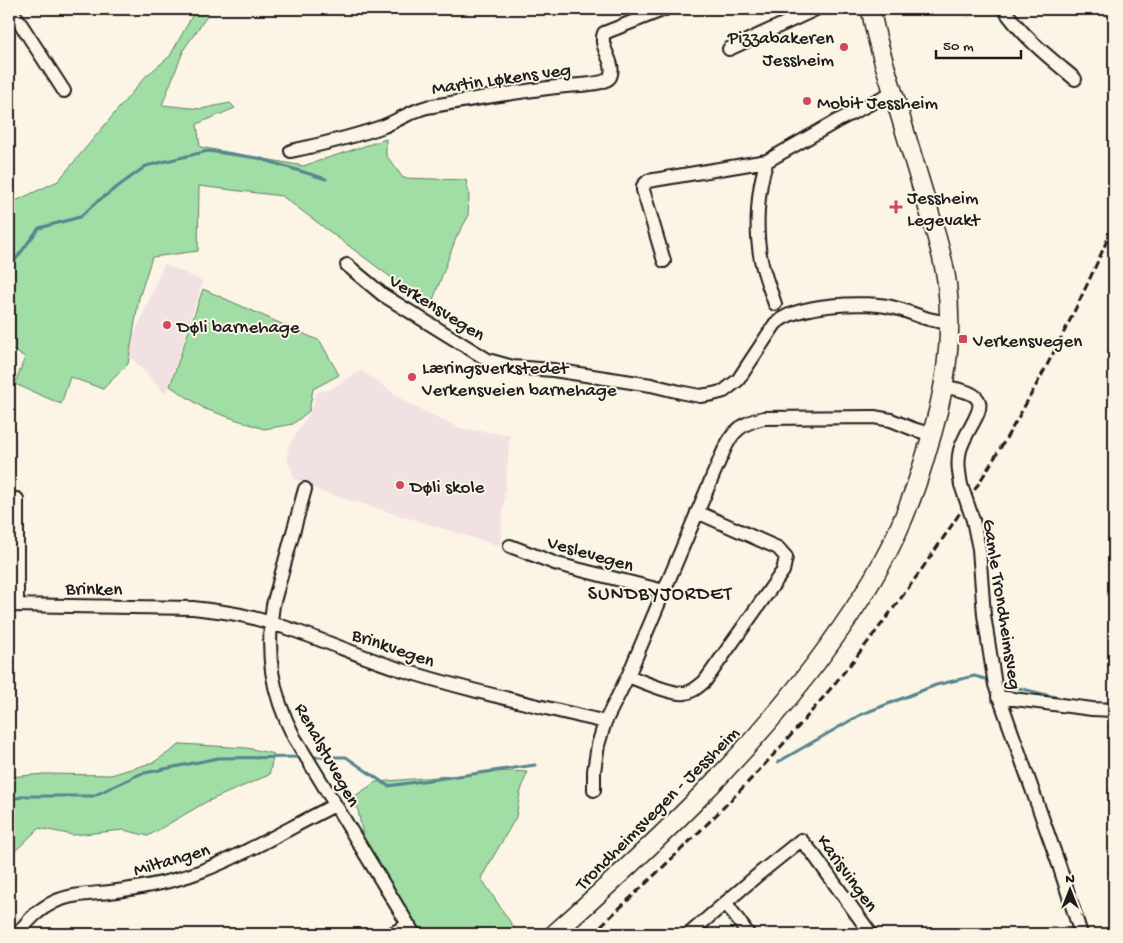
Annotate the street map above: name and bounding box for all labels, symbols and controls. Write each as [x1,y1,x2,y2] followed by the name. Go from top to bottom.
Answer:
[727,28,835,73] place label: Pizzabakeren Jessheim
[936,28,1020,60] scale bar
[943,38,974,56] text: 50 m
[838,41,850,53] marker: Pizzabakeren Jessheim
[430,59,573,102] street label: Martin Løkens veg
[817,93,938,116] place label: Mobit Jessheim
[801,95,813,107] marker: Mobit Jessheim
[907,188,982,233] place label: Jessheim Legevakt
[889,200,903,214] marker: Jessheim Legevakt
[383,270,489,348] street label: Verkensvegen
[175,317,300,340] place label: Døli barnehage
[161,319,173,331] marker: Døli barnehage
[972,331,1082,354] place label: Verkensvegen
[957,333,969,345] marker: Verkensvegen
[421,358,617,403] place label: Læringsverkstedet Verkensveien barnehage
[406,371,418,383] marker: Læringsverkstedet Verkensveien barnehage
[408,477,485,500] place label: Døli skole
[394,479,406,491] marker: Døli skole
[976,518,1025,692] street label: Gamle Trondheimsveg
[543,532,636,579] street label: Veslevegen
[64,578,123,602] street label: Brinken
[588,584,733,607] district label: SUNDBYJORDET
[348,624,437,674] street label: Brinkvegen
[288,700,364,812] street label: Renalstuvegen
[571,722,746,897] street label: Trondheimsvegen - Jessheim
[810,831,882,917] street label: Karisvingen
[131,839,213,883] street label: Miltangen
[1046,866,1096,916] north arrow
[1065,871,1075,888] text: N

